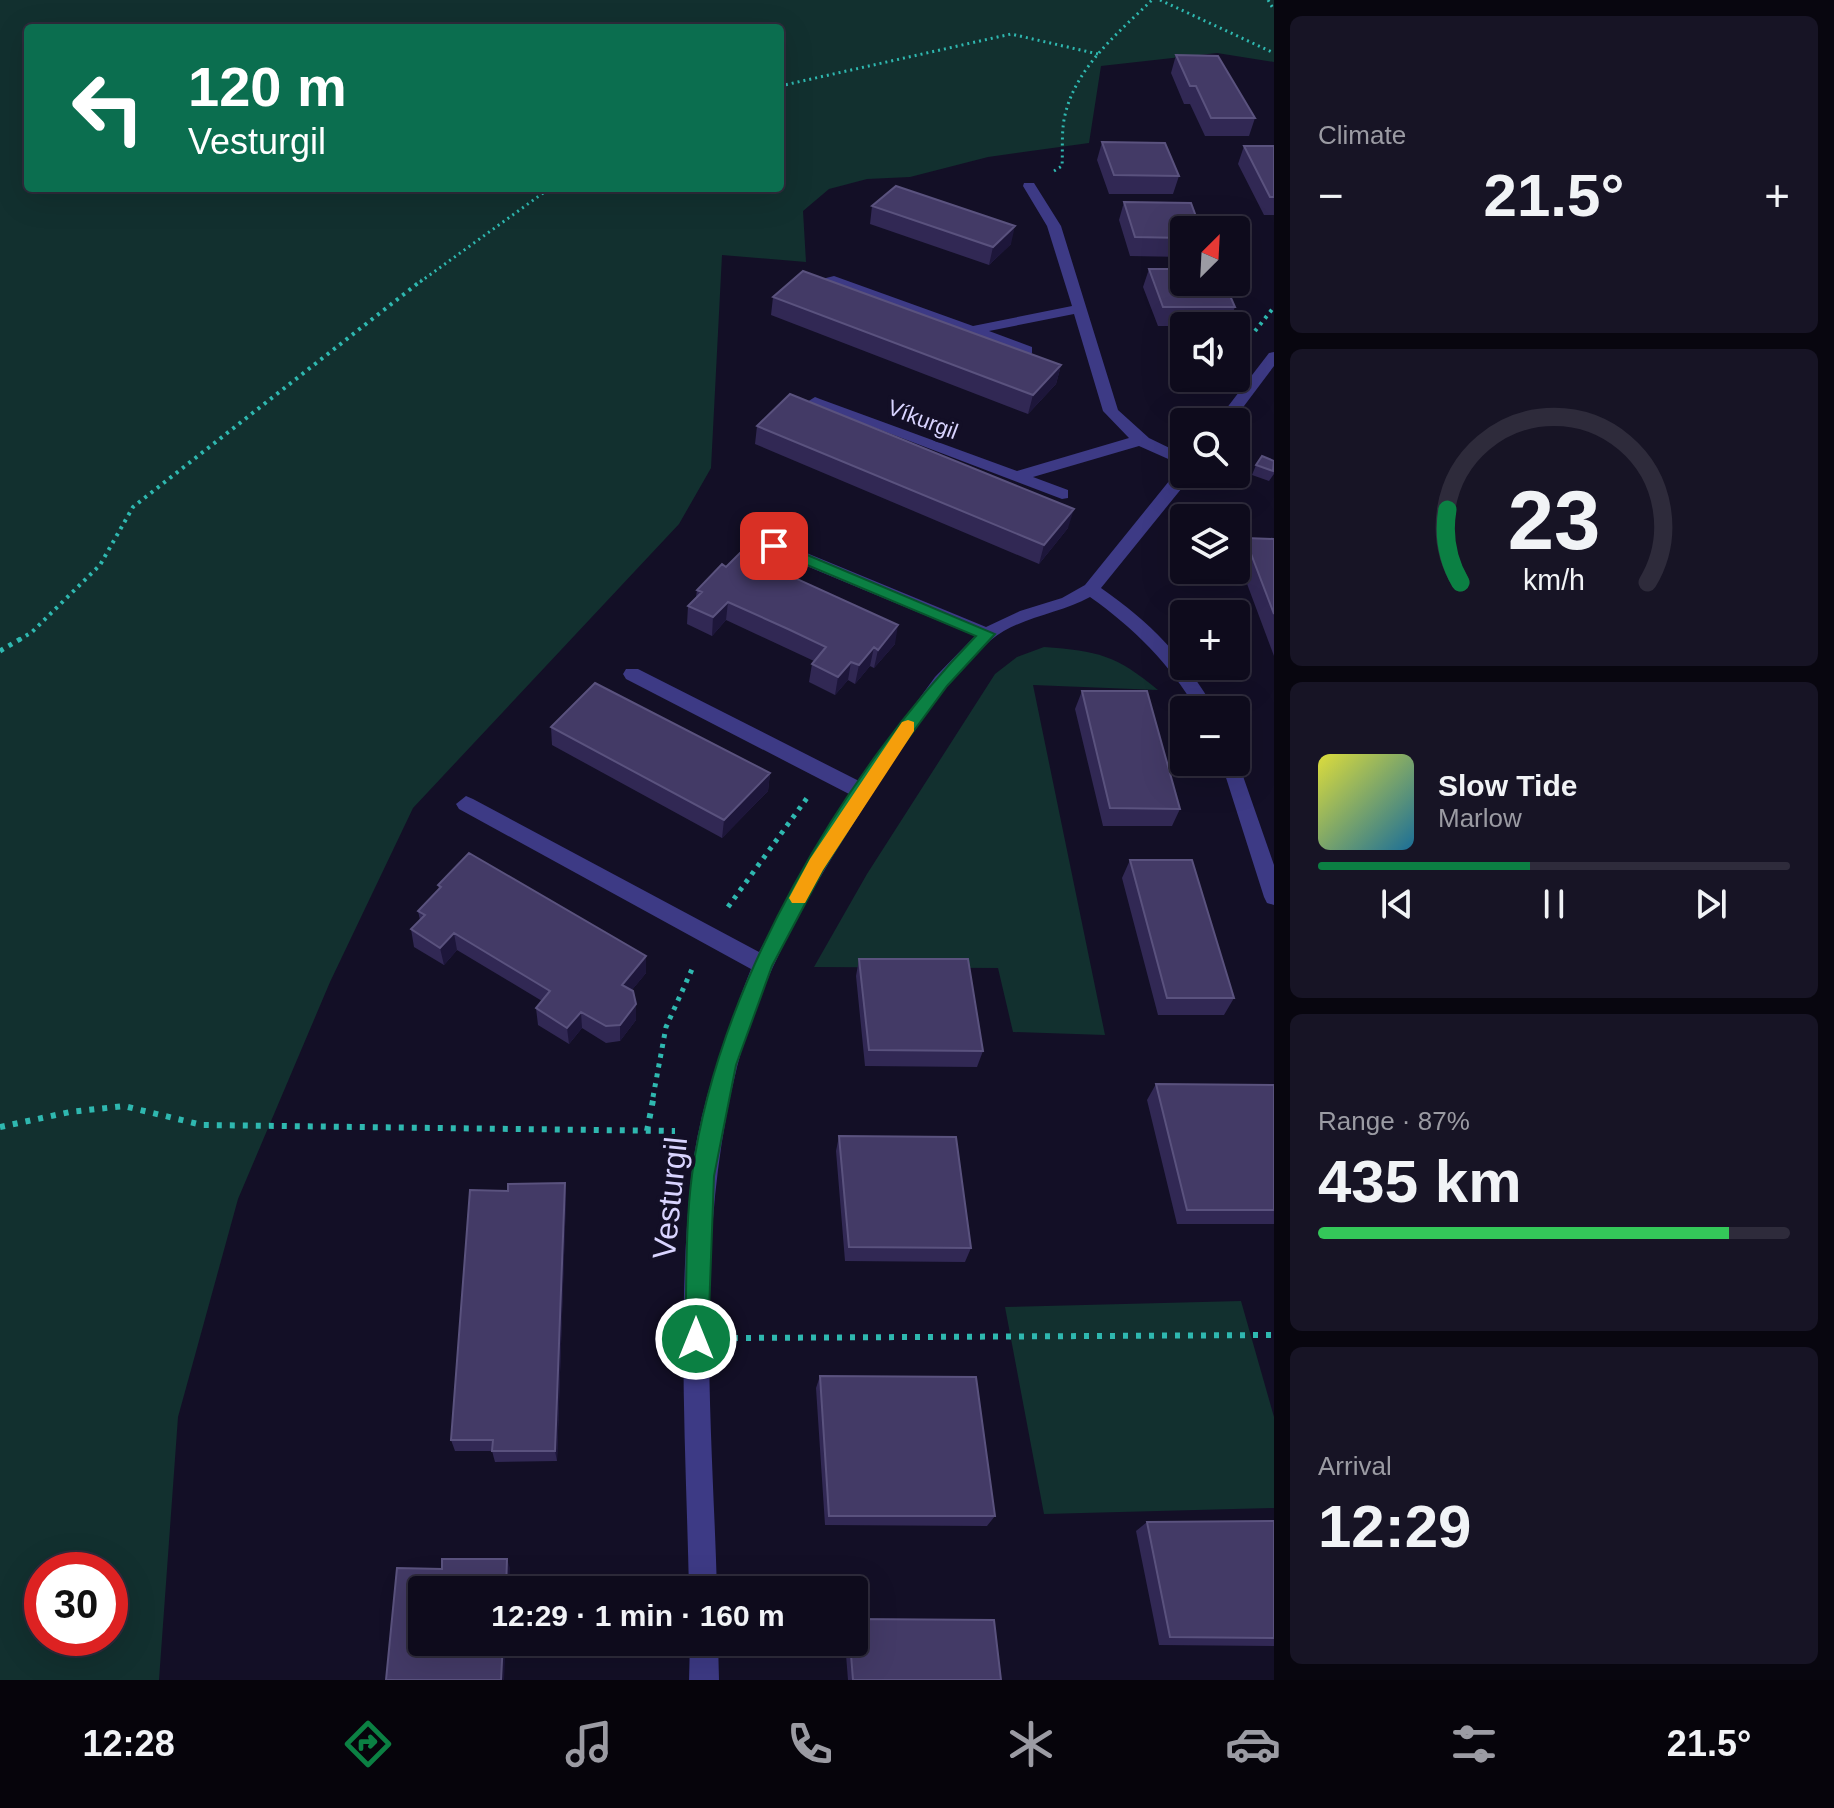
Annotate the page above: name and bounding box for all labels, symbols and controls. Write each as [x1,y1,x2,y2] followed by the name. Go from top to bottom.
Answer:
[188,55,347,118] text: 120 m
[56,56,160,160] icon: left
[1318,120,1406,150] text: Climate
[188,121,326,162] text: Vesturgil
[1484,162,1624,229] text: 21.5°
[1318,171,1344,220] text: −
[1764,171,1790,220] text: +
[1170,216,1250,296] north arrow
[1170,216,1250,776] map controls
[1170,312,1250,392] button: sound
[884,395,962,444] street label: Víkurgil
[1170,408,1250,488] button: search
[1508,474,1600,567] text: 23
[1170,504,1250,584] button: layers
[740,512,808,580] pin
[752,524,796,568] icon: arrive
[1523,564,1585,596] text: km/h
[1170,600,1250,680] button: +
[1170,696,1250,776] button: −
[1438,769,1577,802] text: Slow Tide
[1438,803,1522,833] text: Marlow
[1375,882,1419,926] icon: previous
[1532,882,1576,926] icon: pause
[1689,882,1733,926] icon: next
[1318,1106,1470,1136] text: Range · 87%
[646,1135,694,1261] street label: Vesturgil
[1318,1148,1522,1215] text: 435 km
[654,1297,738,1381] position arrow
[1318,1451,1392,1481] text: Arrival
[1318,1493,1471,1560] text: 12:29
[24,1552,128,1656] speed limit sign: 30
[491,1599,785,1632] text: 12:29 · 1 min · 160 m
[340,1716,396,1772] icon: directions
[561,1716,617,1772] icon: music
[782,1716,838,1772] icon: phone
[1003,1716,1059,1772] icon: climate
[1225,1716,1281,1772] icon: car
[1446,1716,1502,1772] icon: filters
[83,1723,175,1764] text: 12:28
[1667,1723,1751,1764] text: 21.5°

